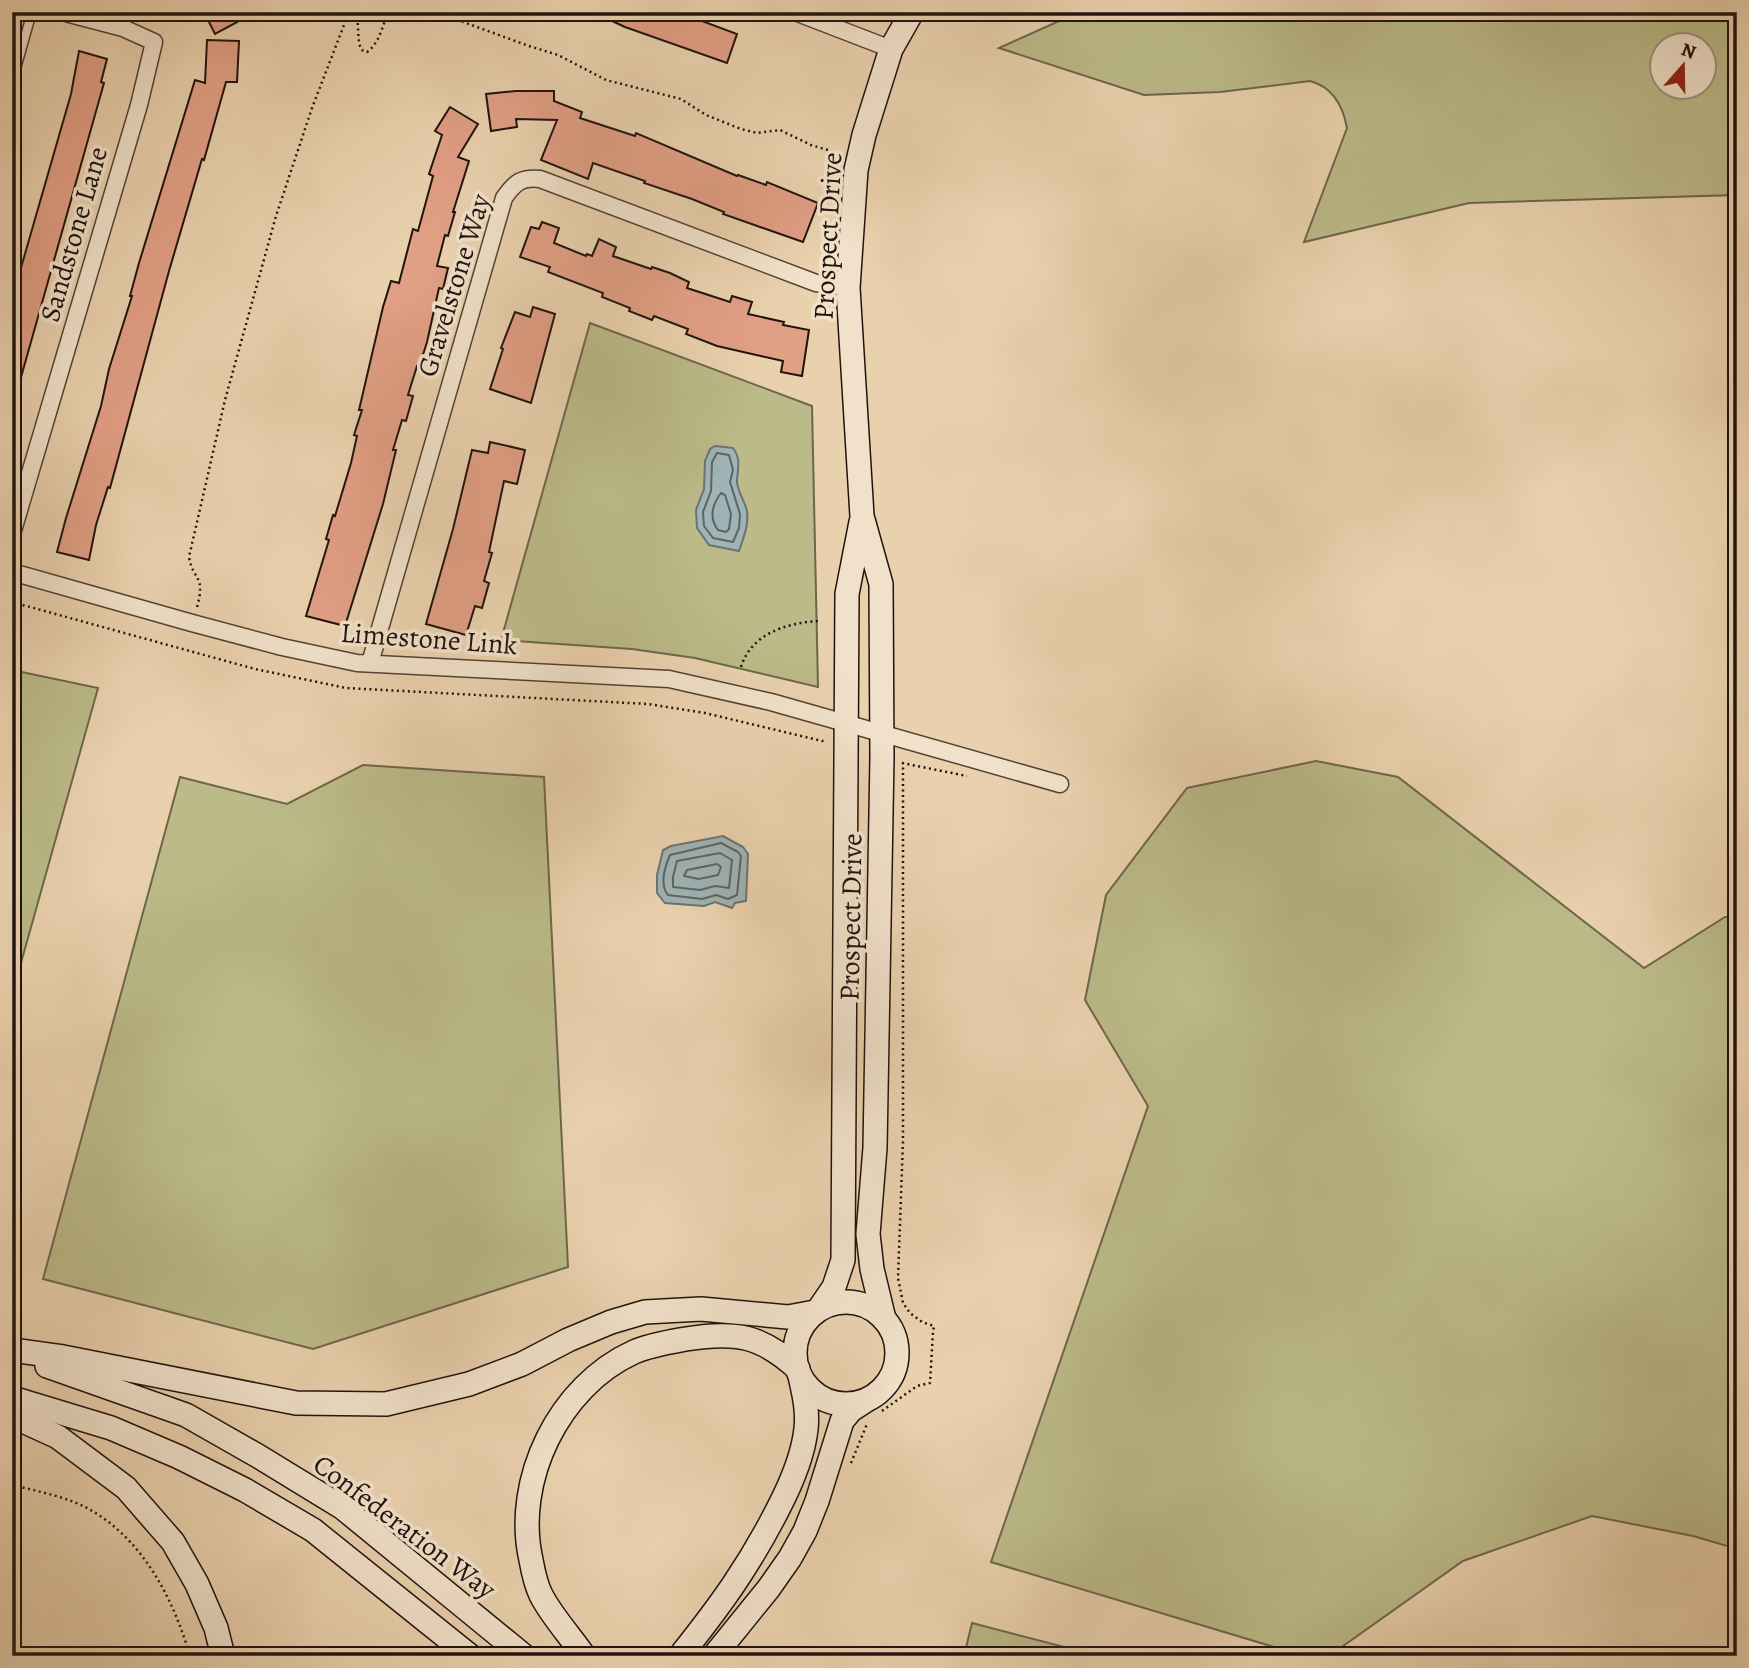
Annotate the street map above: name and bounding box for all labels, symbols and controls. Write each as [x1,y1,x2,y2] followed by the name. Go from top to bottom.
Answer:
[1648,32,1718,102] north arrow
[1678,36,1700,66] text: N
[31,142,117,326] street label: Sandstone Lane
[805,151,851,321] street label: Prospect Drive
[408,189,500,381] street label: Gravelstone Way
[339,614,519,664] street label: Limestone Link
[831,833,871,1001] street label: Prospect Drive
[305,1446,504,1608] street label: Confederation Way

